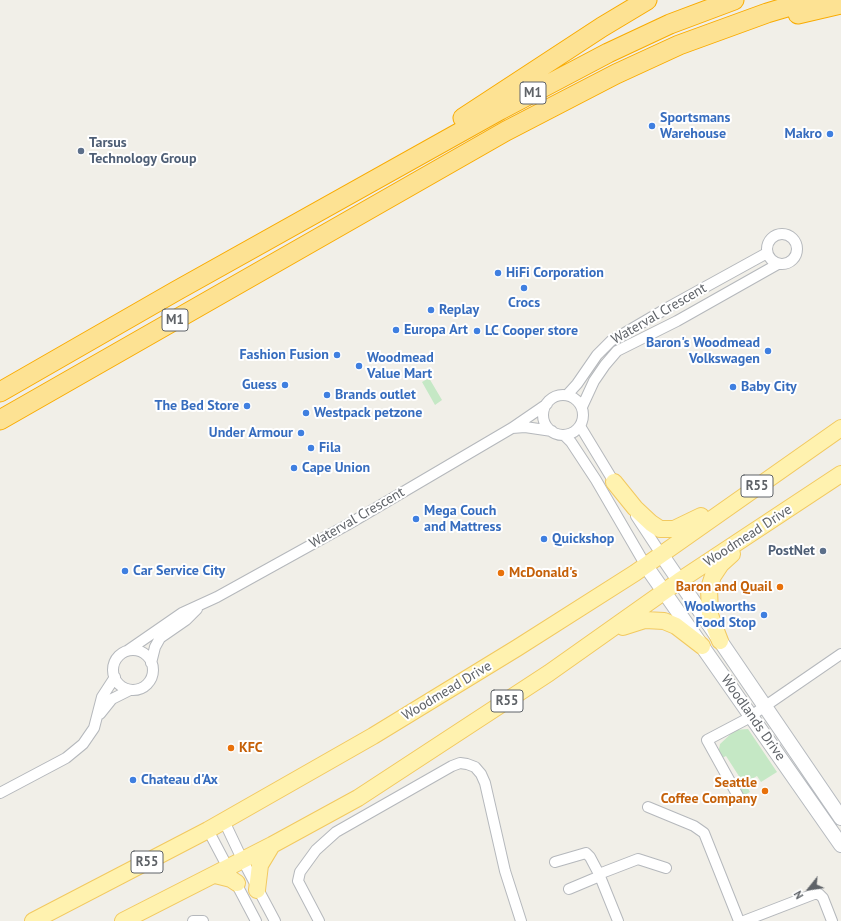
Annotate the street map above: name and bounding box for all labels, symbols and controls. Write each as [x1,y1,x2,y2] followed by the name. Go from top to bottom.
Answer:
[520,82,546,104] road number: M1
[660,110,730,142] place label: Sportsmans Warehouse
[647,121,657,131] marker: Sportsmans Warehouse
[785,126,822,142] place label: Makro
[825,129,835,139] marker: Makro
[89,135,196,168] place label: Tarsus Technology Group
[76,146,86,156] marker: Tarsus Technology Group
[506,265,604,281] place label: HiFi Corporation
[493,268,503,278] marker: HiFi Corporation
[608,280,710,348] street label: Waterval Crescent
[519,283,529,293] marker: Crocs
[508,295,540,311] place label: Crocs
[439,302,479,318] place label: Replay
[426,305,436,315] marker: Replay
[162,309,188,331] road number: M1
[404,322,468,338] place label: Europa Art
[485,323,578,339] place label: LC Cooper store
[391,325,401,335] marker: Europa Art
[472,326,482,336] marker: LC Cooper store
[646,335,760,368] place label: Baron's Woodmead Volkswagen
[763,346,773,356] marker: Baron's Woodmead Volkswagen
[239,347,329,363] place label: Fashion Fusion
[332,350,342,360] marker: Fashion Fusion
[367,350,434,382] place label: Woodmead Value Mart
[354,361,364,371] marker: Woodmead Value Mart
[242,377,277,393] place label: Guess
[741,379,797,395] place label: Baby City
[280,380,290,390] marker: Guess
[728,382,738,392] marker: Baby City
[335,387,416,403] place label: Brands outlet
[322,390,332,400] marker: Brands outlet
[155,398,239,414] place label: The Bed Store
[242,401,252,411] marker: The Bed Store
[314,405,422,421] place label: Westpack petzone
[301,408,311,418] marker: Westpack petzone
[209,425,293,441] place label: Under Armour
[296,428,306,438] marker: Under Armour
[319,440,341,456] place label: Fila
[306,443,316,453] marker: Fila
[302,460,370,476] place label: Cape Union
[289,463,299,473] marker: Cape Union
[741,475,773,497] road number: R55
[306,484,408,552] street label: Waterval Crescent
[701,501,795,571] street label: Woodmead Drive
[424,503,501,536] place label: Mega Couch and Mattress
[411,514,421,524] marker: Mega Couch and Mattress
[552,531,614,547] place label: Quickshop
[539,534,549,544] marker: Quickshop
[768,543,815,559] place label: PostNet
[818,546,828,556] marker: PostNet
[133,563,225,579] place label: Car Service City
[509,565,578,581] place label: McDonald's
[120,566,130,576] marker: Car Service City
[496,568,506,578] marker: McDonald's
[676,579,772,595] place label: Baron and Quail
[775,582,785,592] marker: Baron and Quail
[684,599,756,632] place label: Woolworths Food Stop
[759,610,769,620] marker: Woolworths Food Stop
[399,658,495,724] street label: Woodmead Drive
[717,672,789,764] street label: Woodlands Drive
[491,690,523,712] road number: R55
[239,740,263,756] place label: KFC
[226,743,236,753] marker: KFC
[141,772,218,788] place label: Chateau d'Ax
[128,775,138,785] marker: Chateau d'Ax
[661,775,757,808] place label: Seattle Coffee Company
[760,786,770,796] marker: Seattle Coffee Company
[131,851,163,873] road number: R55
[789,869,829,909] north arrow
[791,888,806,902] text: N

